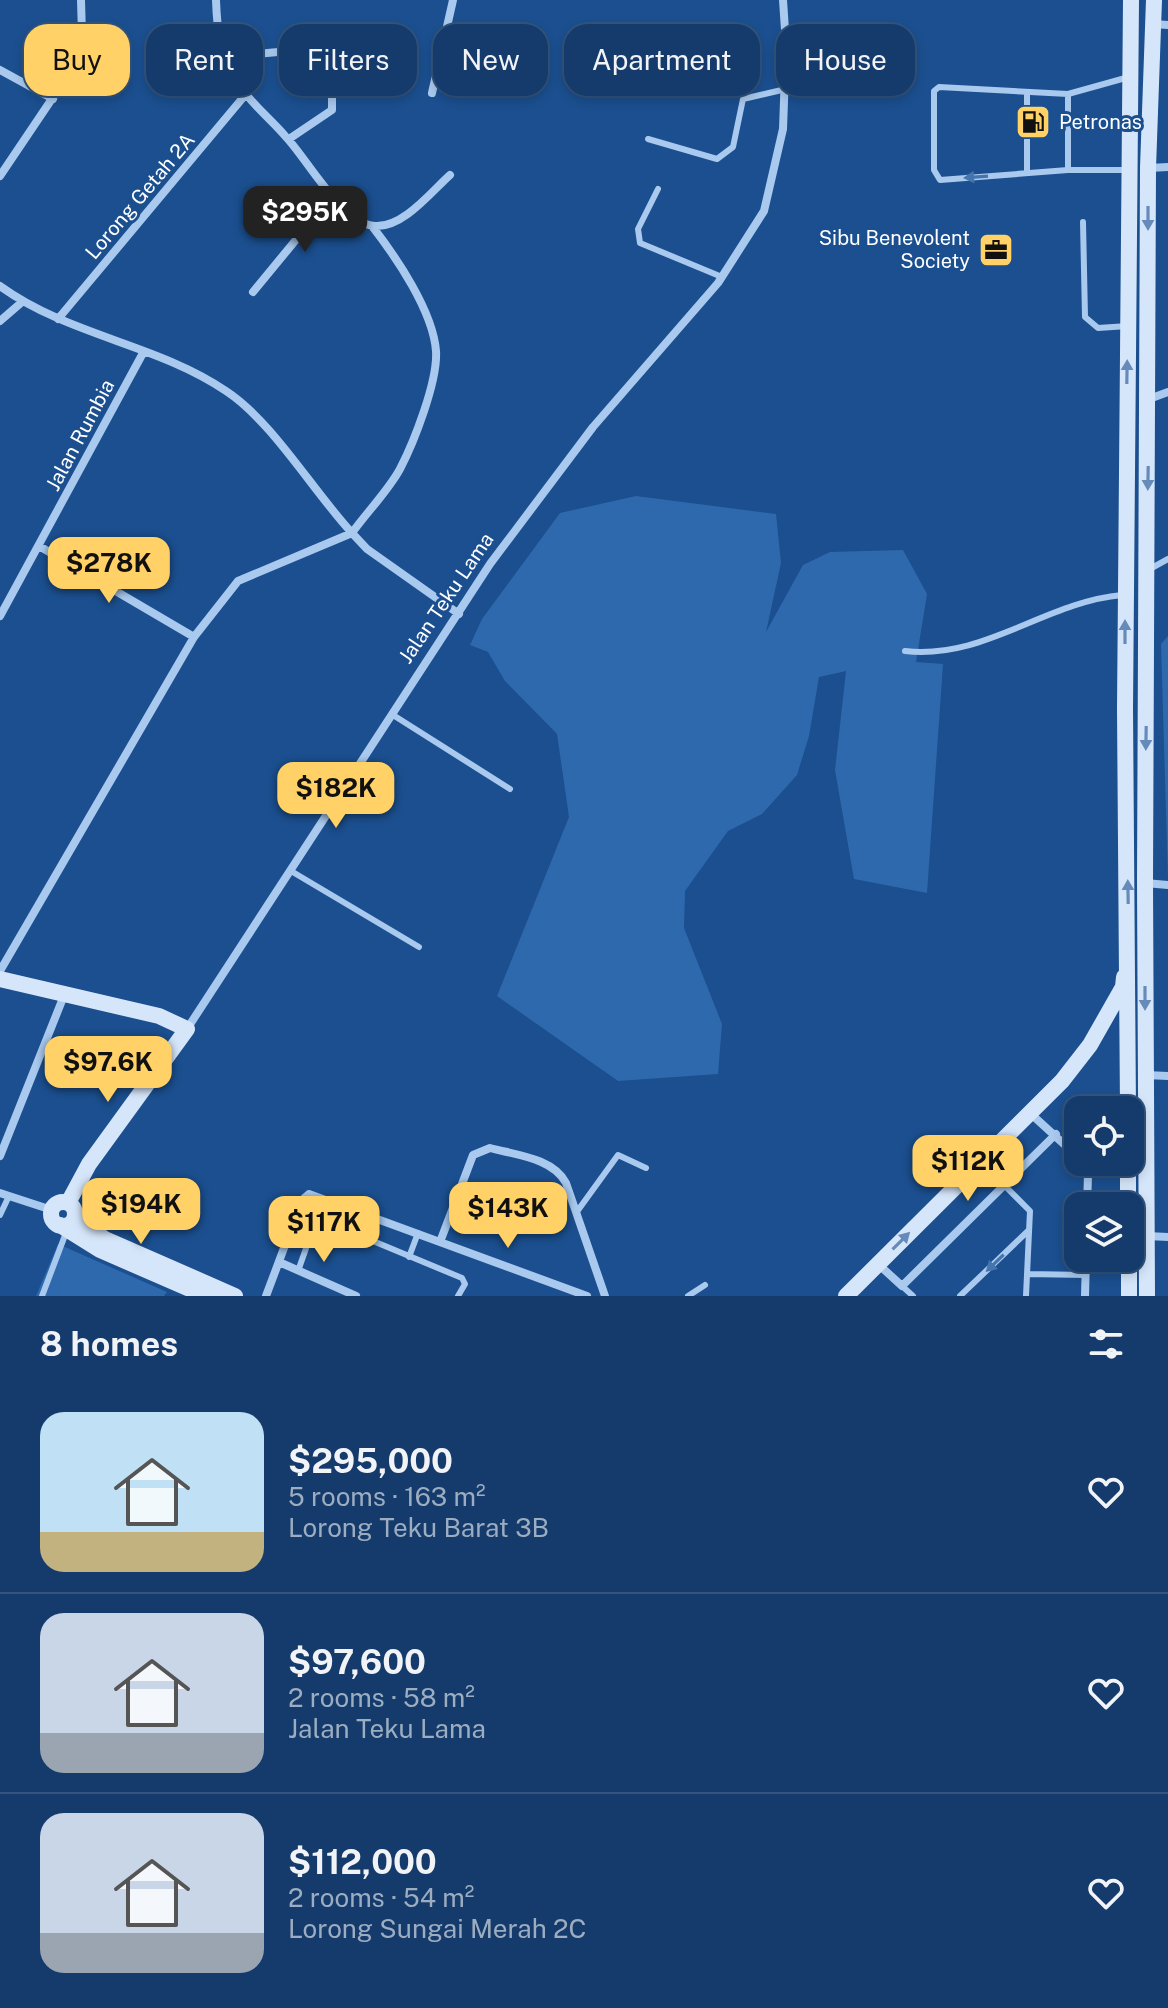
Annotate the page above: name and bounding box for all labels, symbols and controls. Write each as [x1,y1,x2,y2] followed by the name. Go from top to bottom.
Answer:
[24,24,130,96] chip: Buy
[146,24,263,96] chip: Rent
[279,24,417,96] chip: Filters
[433,24,548,96] chip: New
[564,24,760,96] chip: Apartment
[776,24,915,96] chip: House
[1014,103,1052,141] fuel station icon: Petronas
[1059,110,1142,134] place label: Petronas
[80,128,200,264] street label: Lorong Getah 2A
[963,171,988,184] one-way arrow
[249,186,361,254] pin: $295K
[261,196,349,227] text: $295K
[1142,206,1155,231] one-way arrow
[819,226,970,273] place label: Sibu Benevolent Society
[977,231,1015,269] office icon: Sibu Benevolent Society
[1121,359,1134,384] one-way arrow
[41,375,119,495] street label: Jalan Rumbia
[1142,466,1154,491] one-way arrow
[394,528,498,668] street label: Jalan Teku Lama
[53,537,165,605] pin: $278K
[66,547,152,578] text: $278K
[1119,619,1131,644] one-way arrow
[1140,726,1152,751] one-way arrow
[280,762,392,830] pin: $182K
[295,772,377,803] text: $182K
[1122,879,1134,904] one-way arrow
[1139,986,1151,1011] one-way arrow
[43,1036,173,1104] pin: $97.6K
[63,1046,153,1077] text: $97.6K
[1064,1096,1144,1272] map controls
[1064,1096,1144,1176] button: locate
[912,1135,1024,1203] pin: $112K
[930,1145,1006,1176] text: $112K
[85,1178,197,1246] pin: $194K
[452,1182,564,1250] pin: $143K
[100,1188,182,1219] text: $194K
[467,1192,549,1223] text: $143K
[1064,1192,1144,1272] button: layers
[268,1196,380,1264] pin: $117K
[287,1206,361,1237] text: $117K
[891,1232,910,1251] one-way arrow
[986,1253,1005,1271] one-way arrow
[1084,1322,1128,1366] icon: filters
[40,1324,178,1364] text: 8 homes
[288,1441,453,1481] text: $295,000
[104,1444,200,1540] icon: home
[1084,1470,1128,1514] icon: heart
[288,1481,486,1512] text: 5 rooms · 163 m²
[288,1512,549,1543] text: Lorong Teku Barat 3B
[288,1642,426,1682] text: $97,600
[104,1645,200,1741] icon: home
[1084,1671,1128,1715] icon: heart
[288,1682,475,1713] text: 2 rooms · 58 m²
[288,1713,486,1744] text: Jalan Teku Lama
[288,1842,437,1882] text: $112,000
[104,1845,200,1941] icon: home
[1084,1871,1128,1915] icon: heart
[288,1882,474,1913] text: 2 rooms · 54 m²
[288,1913,586,1944] text: Lorong Sungai Merah 2C

